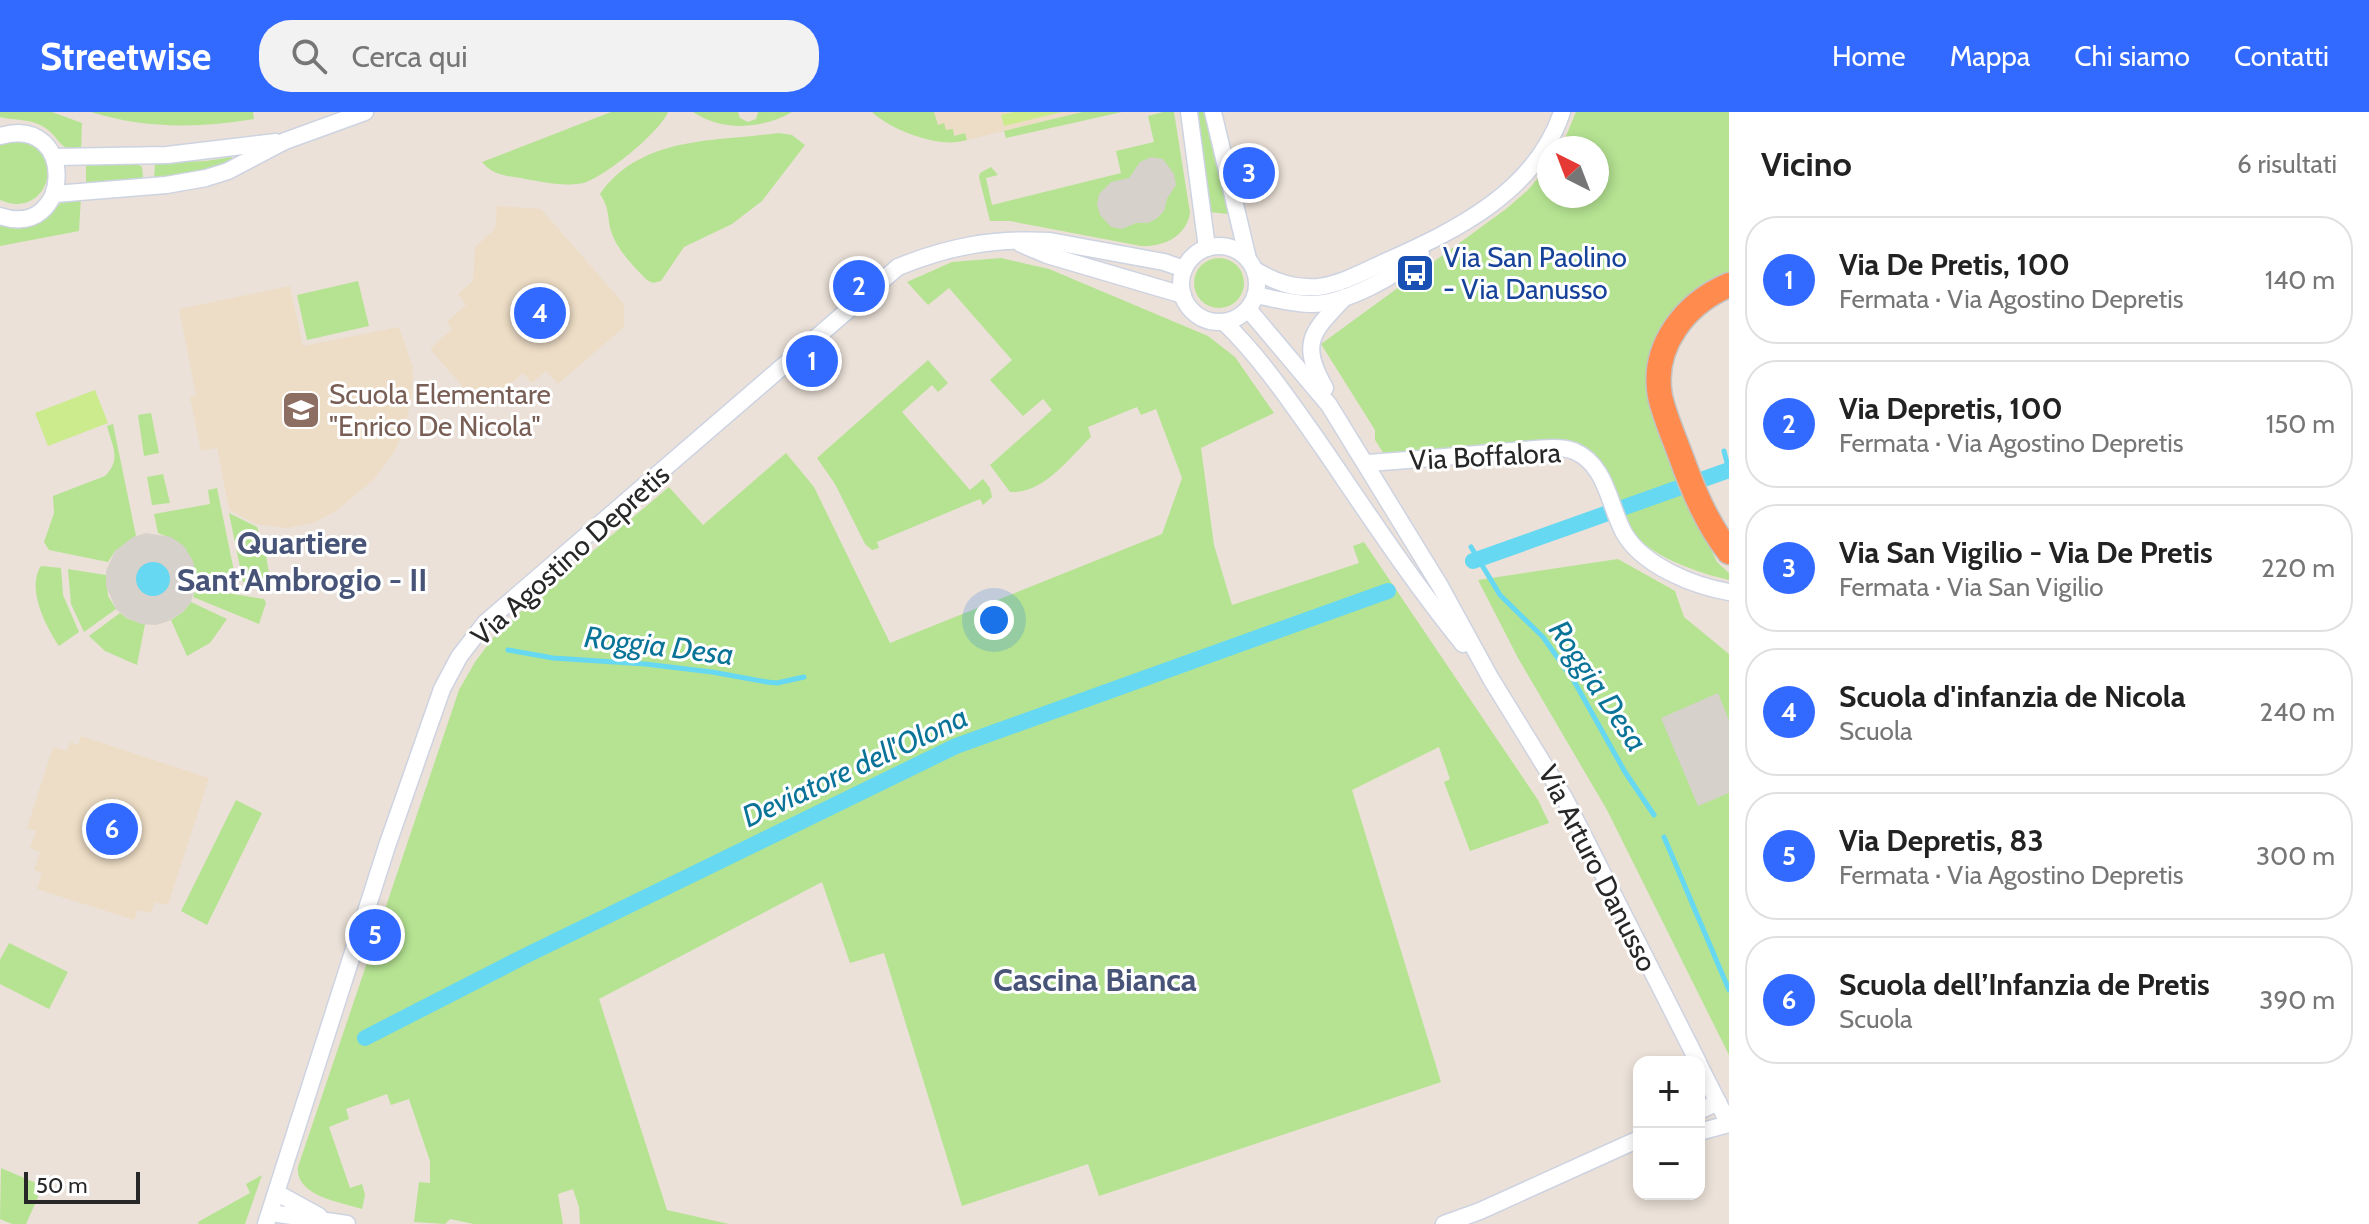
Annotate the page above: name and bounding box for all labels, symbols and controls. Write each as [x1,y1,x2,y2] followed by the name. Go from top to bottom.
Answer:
[259,20,819,92] search box
[40,33,211,80] text: Streetwise
[287,34,331,78] icon: search
[351,38,468,75] text: Cerca qui
[1832,39,1906,73] text: Home
[1950,39,2030,73] text: Mappa
[2074,39,2190,73] text: Chi siamo
[2234,39,2329,73] text: Contatti
[1537,136,1609,208] north arrow
[1223,143,1275,203] pin: 3
[1761,143,1852,185] text: Vicino
[2237,148,2337,180] text: 6 risultati
[1443,240,1627,306] place label: Via San Paolino - Via Danusso
[1839,246,2070,283] text: Via De Pretis, 100
[1394,252,1436,294] bus stop icon: Via San Paolino - Via Danusso
[833,256,885,316] pin: 2
[1784,264,1794,296] text: 1
[2265,264,2335,296] text: 140 m
[514,283,566,343] pin: 4
[1839,283,2184,315] text: Fermata · Via Agostino Depretis
[786,331,838,391] pin: 1
[329,377,551,443] place label: Scuola Elementare "Enrico De Nicola"
[280,389,322,431] school or university icon: Scuola Elementare "Enrico De Nicola"
[1839,390,2063,427] text: Via Depretis, 100
[1782,408,1796,440] text: 2
[2266,408,2335,440] text: 150 m
[1839,427,2184,459] text: Fermata · Via Agostino Depretis
[1408,435,1562,477] street label: Via Boffalora
[464,457,676,653] street label: Via Agostino Depretis
[177,523,427,599] district label: Quartiere Sant'Ambrogio - II
[1839,534,2213,571] text: Via San Vigilio - Via De Pretis
[1782,552,1796,584] text: 3
[2261,552,2335,584] text: 220 m
[1839,571,2103,603] text: Fermata · Via San Vigilio
[974,600,1014,640] your location
[1541,613,1656,758] water label: Roggia Desa
[582,618,736,673] water label: Roggia Desa
[1839,678,2186,715] text: Scuola d'infanzia de Nicola
[1781,696,1797,728] text: 4
[2260,696,2335,728] text: 240 m
[736,698,974,835] water label: Deviatore dell'Olona
[1839,715,1913,747] text: Scuola
[1531,759,1665,977] street label: Via Arturo Danusso
[86,799,138,859] pin: 6
[1839,822,2044,859] text: Via Depretis, 83
[1782,840,1796,872] text: 5
[2256,840,2335,872] text: 300 m
[1839,859,2184,891] text: Fermata · Via Agostino Depretis
[349,905,401,965] pin: 5
[993,960,1197,999] district label: Cascina Bianca
[1839,966,2210,1003] text: Scuola dell’Infanzia de Pretis
[1782,984,1796,1016] text: 6
[2259,984,2335,1016] text: 390 m
[1839,1003,1913,1035] text: Scuola
[1633,1056,1705,1200] map controls
[1633,1056,1705,1128] button: +
[1633,1128,1705,1200] button: −
[24,1168,140,1204] scale bar
[36,1172,88,1199] text: 50 m

